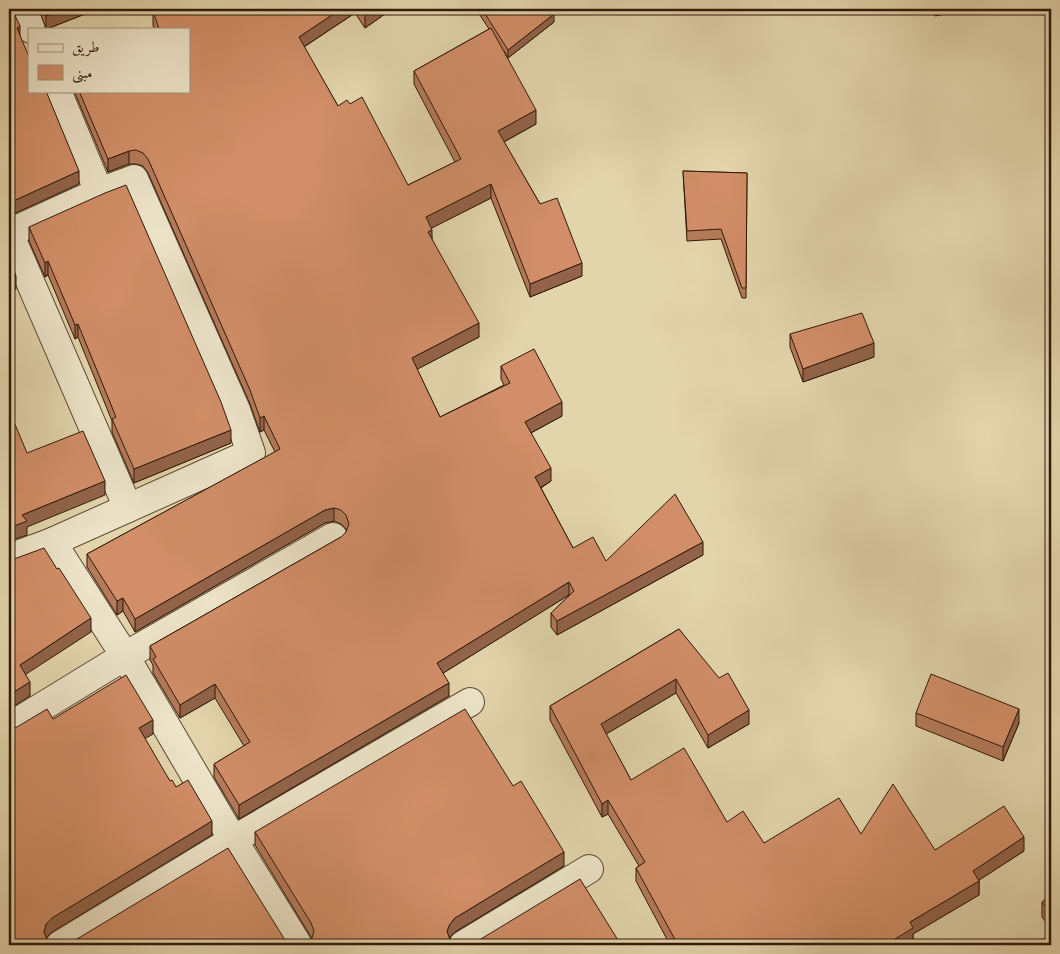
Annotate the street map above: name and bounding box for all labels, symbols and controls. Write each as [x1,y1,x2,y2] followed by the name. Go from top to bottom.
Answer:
[28,28,190,92] legend
[72,38,99,57] text: طريق
[72,64,92,84] text: مبنى

